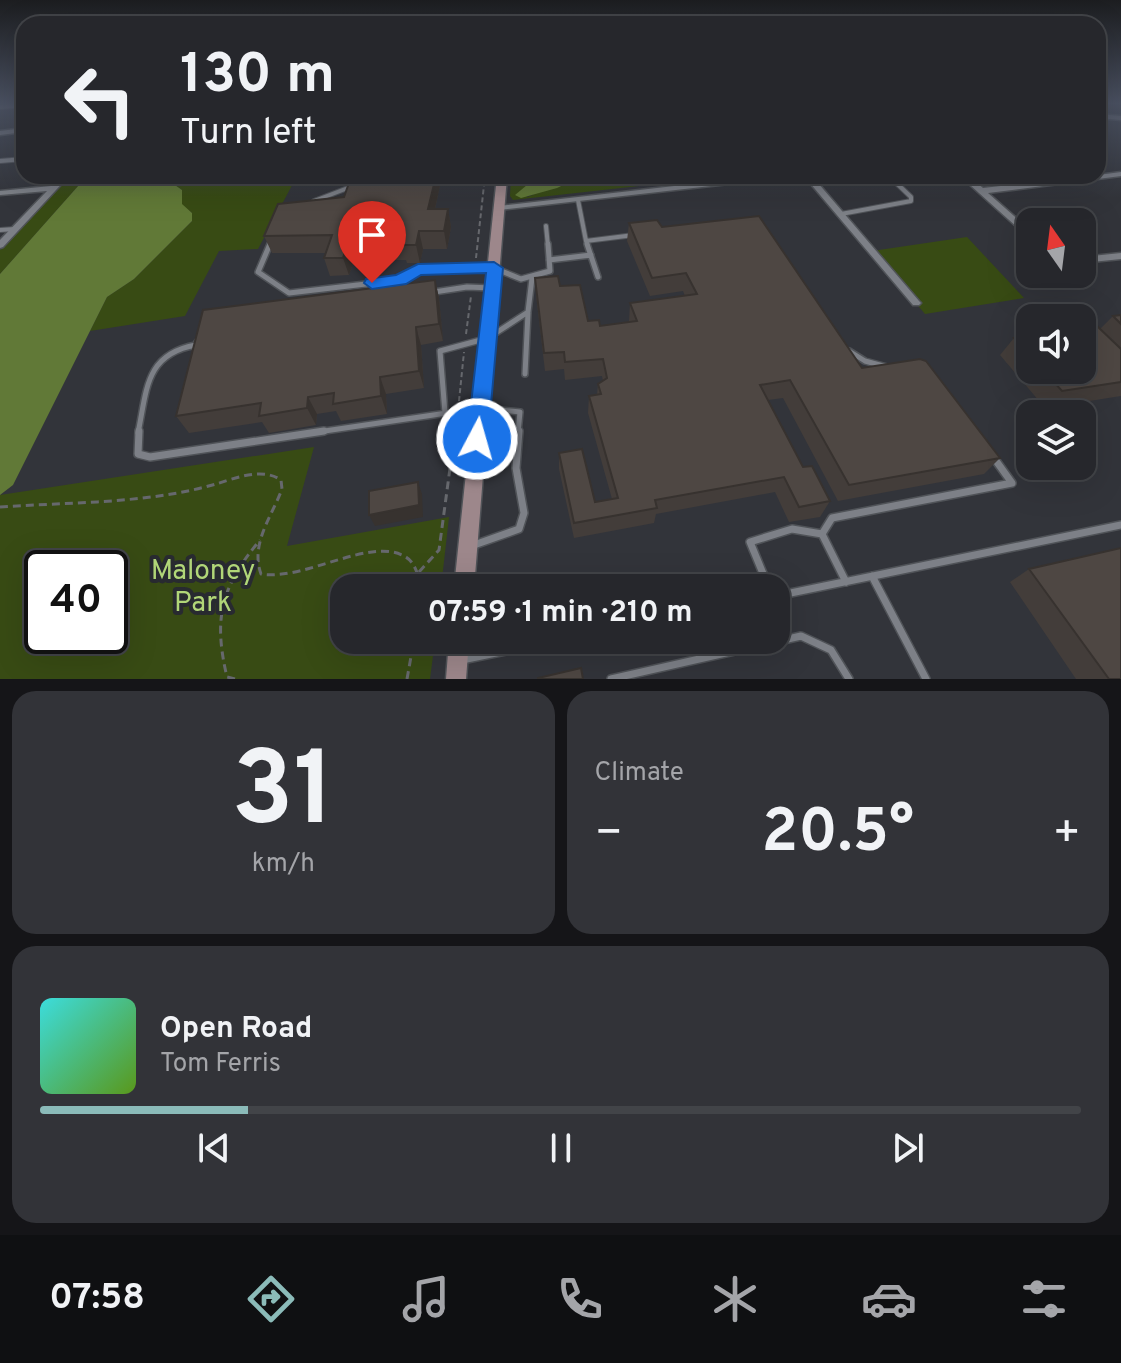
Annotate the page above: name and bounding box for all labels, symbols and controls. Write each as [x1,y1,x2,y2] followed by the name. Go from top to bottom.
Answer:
[180,42,335,112] text: 130 m
[48,48,152,152] icon: left
[180,111,317,157] text: Turn left
[338,201,406,283] pin
[1016,208,1096,288] north arrow
[1016,208,1096,480] map controls
[350,213,394,257] icon: arrive
[1016,304,1096,384] button: sound
[435,397,519,481] position arrow
[1016,400,1096,480] button: layers
[24,550,128,654] speed limit sign: 40
[151,554,255,622] park label: Maloney Park
[427,595,693,632] text: 07:59 · 1 min · 210 m
[231,730,335,862] text: 31
[595,757,684,790] text: Climate
[762,797,914,873] text: 20.5°
[595,807,623,863] text: −
[1053,807,1081,863] text: +
[252,848,315,881] text: km/h
[160,1011,312,1048] text: Open Road
[160,1048,281,1081] text: Tom Ferris
[192,1126,236,1170] icon: previous
[539,1126,583,1170] icon: pause
[886,1126,930,1170] icon: next
[243,1271,299,1327] icon: directions
[398,1271,454,1327] icon: music
[552,1271,608,1327] icon: phone
[707,1271,763,1327] icon: climate
[861,1271,917,1327] icon: car
[1016,1271,1072,1327] icon: filters
[49,1276,145,1322] text: 07:58

